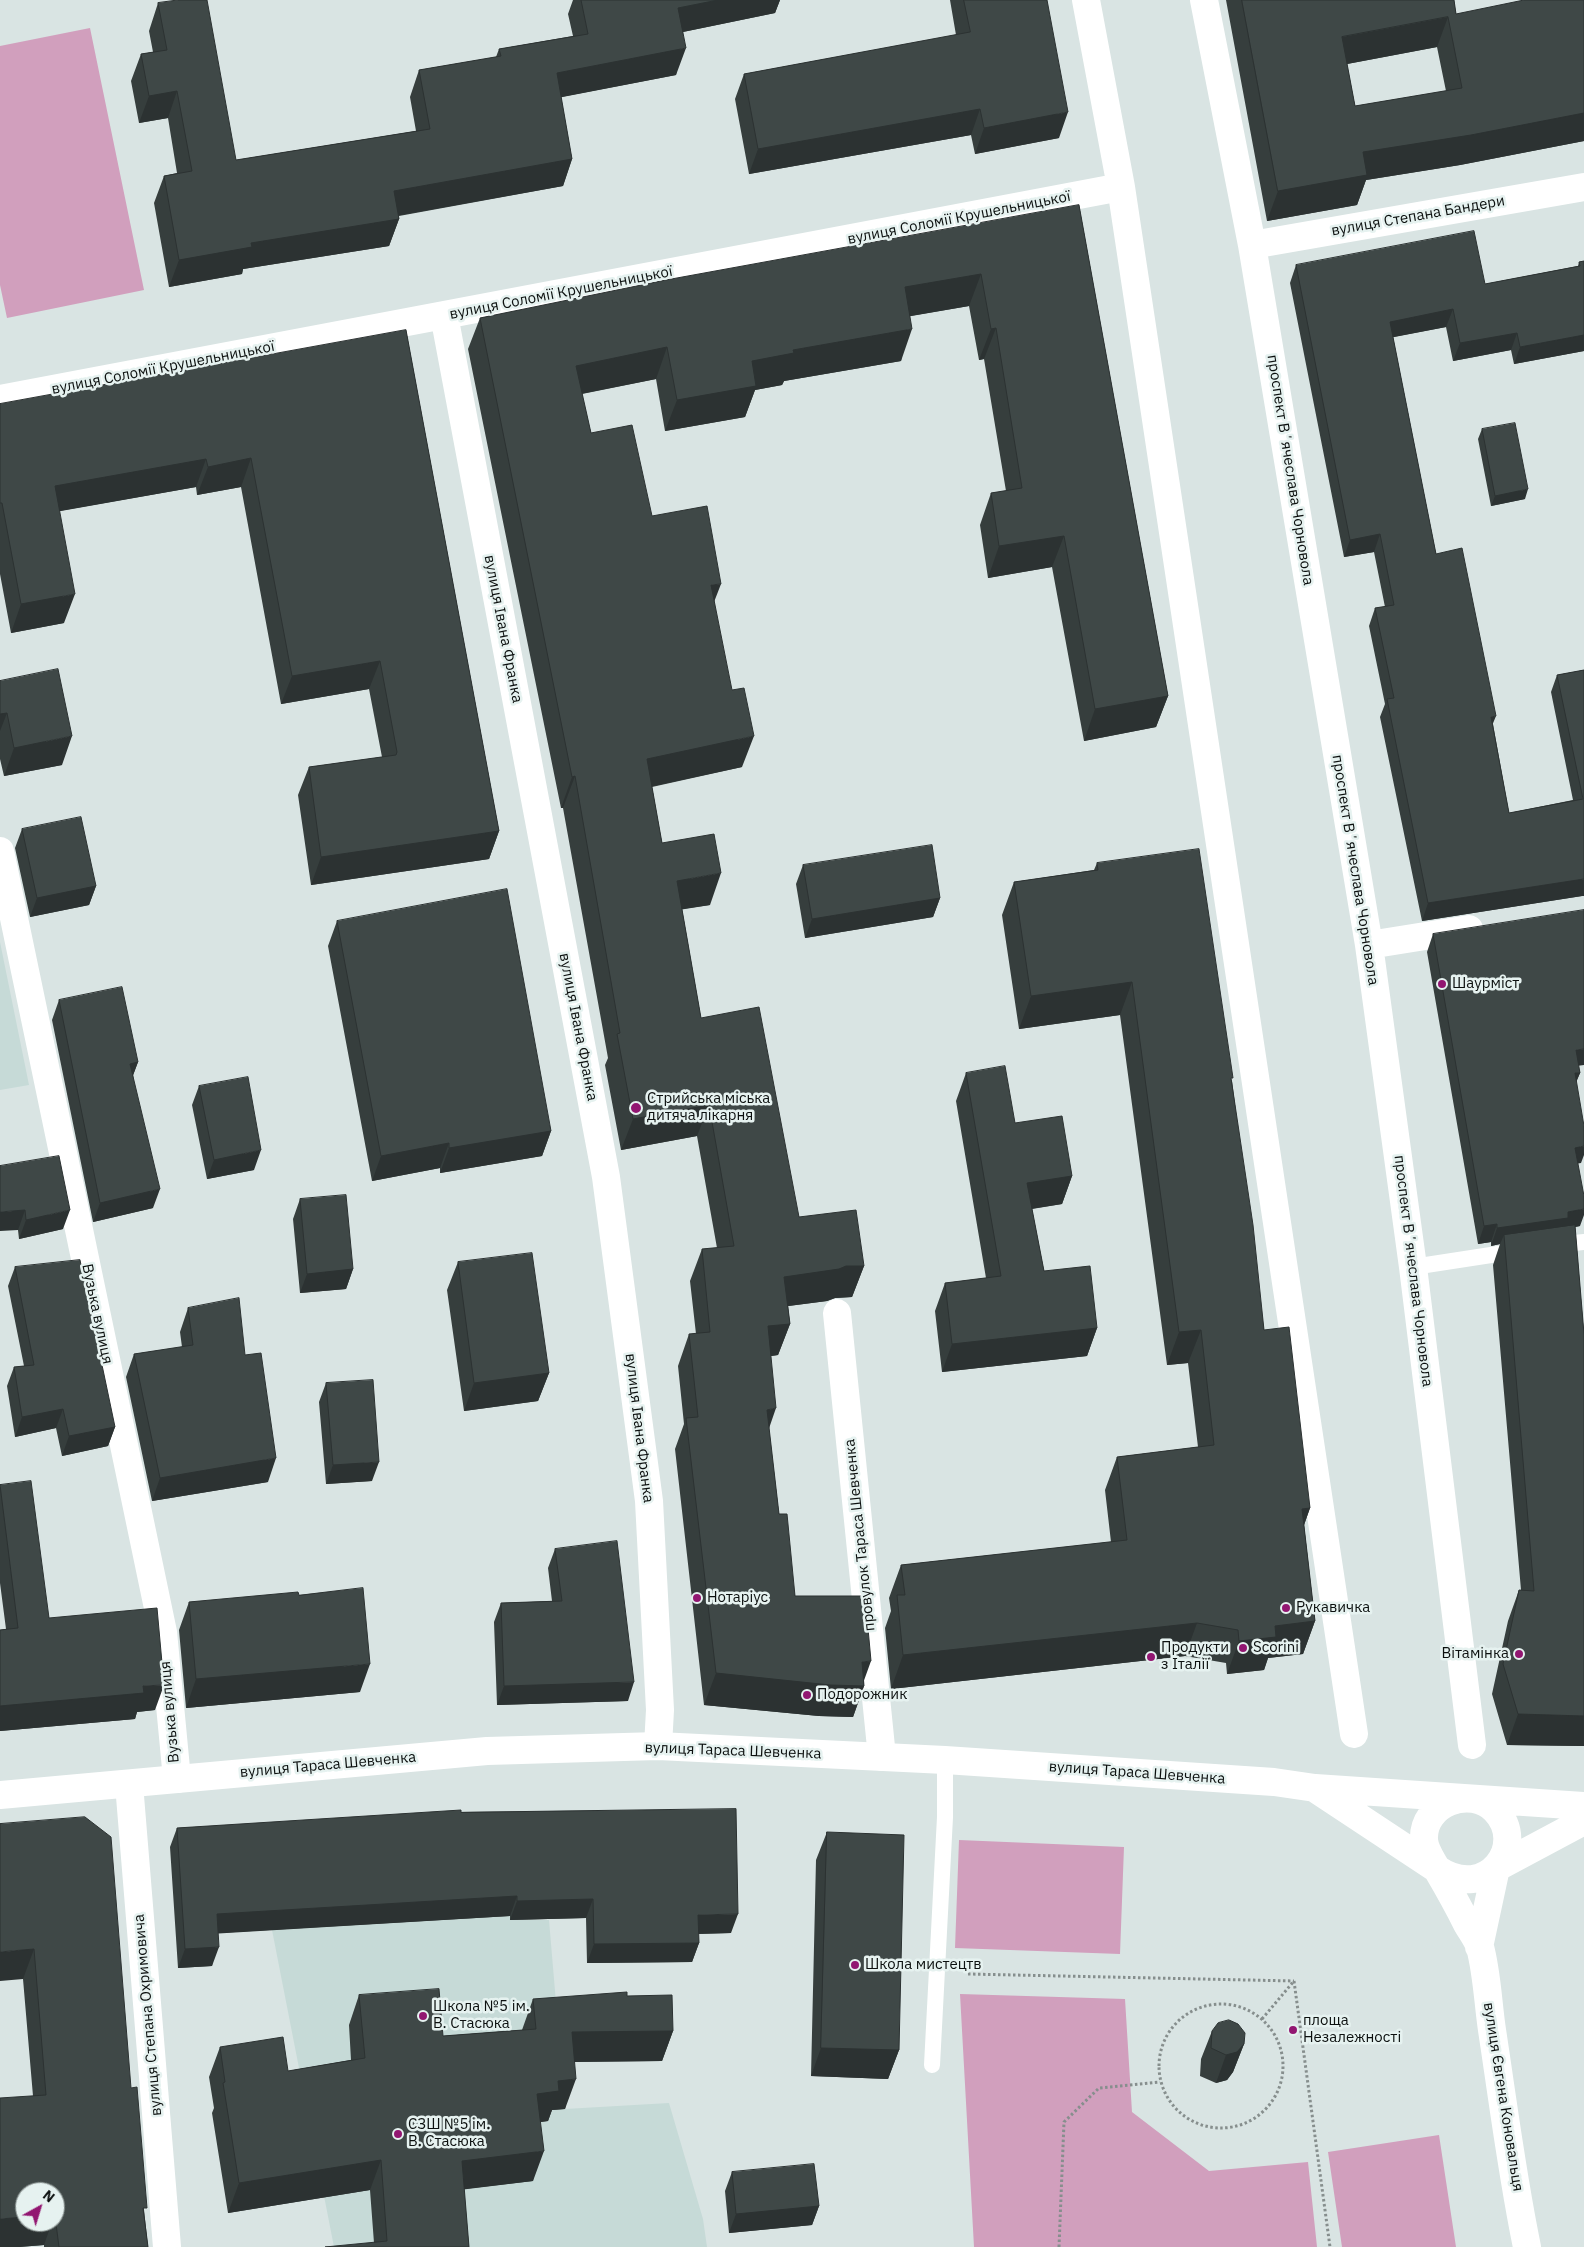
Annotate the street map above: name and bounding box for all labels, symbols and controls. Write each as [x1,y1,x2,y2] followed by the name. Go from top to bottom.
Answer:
[846,188,1072,248] street label: вулиця Соломії Крушельницької
[1330,192,1506,240] street label: вулиця Степана Бандери
[448,263,674,323] street label: вулиця Соломії Крушельницької
[50,338,276,398] street label: вулиця Соломії Крушельницької
[1263,353,1317,587] street label: проспект Вʼячеслава Чорновола
[480,553,526,705] street label: вулиця Івана Франка
[1328,753,1382,987] street label: проспект Вʼячеслава Чорновола
[555,951,601,1103] street label: вулиця Івана Франка
[1452,975,1519,993] place label: Шаурміст
[1436,978,1448,990] marker: Шаурміст
[647,1090,770,1125] place label: Стрийська міська дитяча лікарня
[629,1101,643,1115] marker: Стрийська міська дитяча лікарня
[1390,1154,1436,1388] street label: проспект Вʼячеслава Чорновола
[78,1262,116,1366] street label: Вузька вулиця
[621,1352,657,1504] street label: вулиця Івана Франка
[841,1438,879,1632] street label: провулок Тараса Шевченка
[707,1589,768,1607] place label: Нотаріус
[691,1592,703,1604] marker: Нотаріус
[1296,1599,1370,1617] place label: Рукавичка
[1280,1602,1292,1614] marker: Рукавичка
[1161,1639,1229,1674] place label: Продукти з Італії
[1253,1639,1299,1657] place label: Scorini
[1237,1642,1249,1654] marker: Scorini
[1441,1645,1509,1663] place label: Вітамінка
[1513,1648,1525,1660] marker: Вітамінка
[1145,1651,1157,1663] marker: Продукти з Італії
[157,1660,183,1764] street label: Вузька вулиця
[817,1686,907,1704] place label: Подорожник
[801,1689,813,1701] marker: Подорожник
[644,1739,822,1763] street label: вулиця Тараса Шевченка
[239,1748,417,1782] street label: вулиця Тараса Шевченка
[1048,1758,1226,1788] street label: вулиця Тараса Шевченка
[130,1913,166,2117] street label: вулиця Степана Охримовича
[865,1956,982,1974] place label: Школа мистецтв
[849,1959,861,1971] marker: Школа мистецтв
[433,1998,530,2033] place label: Школа №5 ім. В. Стасюка
[1479,2001,1527,2193] street label: вулиця Євгена Коновальця
[417,2010,429,2022] marker: Школа №5 ім. В. Стасюка
[1303,2012,1401,2047] place label: площа Незалежності
[1287,2024,1299,2036] marker: площа Незалежності
[408,2116,490,2151] place label: СЗШ №5 ім. В. Стасюка
[392,2128,404,2140] marker: СЗШ №5 ім. В. Стасюка
[15,2182,65,2232] north arrow
[39,2186,58,2206] text: N

